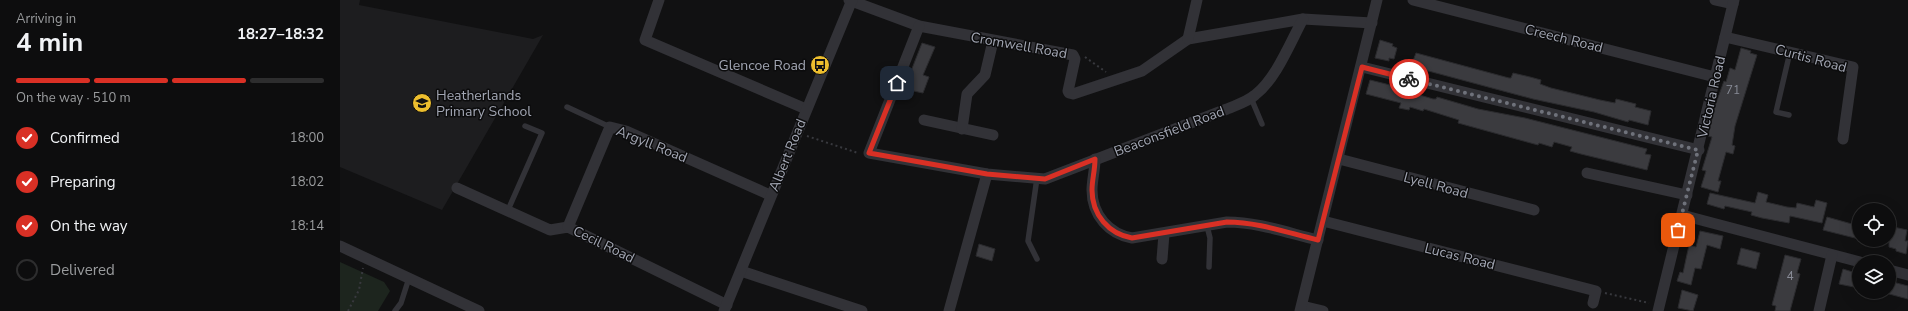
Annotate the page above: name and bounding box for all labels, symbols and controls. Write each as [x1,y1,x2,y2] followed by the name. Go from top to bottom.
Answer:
[16,10,76,28] text: Arriving in
[1523,20,1605,57] street label: Creech Road
[237,24,324,44] text: 18:27–18:32
[16,25,83,60] text: 4 min
[969,28,1069,63] street label: Cromwell Road
[1773,40,1849,77] street label: Curtis Road
[809,54,831,76] bus stop icon: Glencoe Road
[1693,54,1730,141] street label: Victoria Road
[719,56,806,75] place label: Glencoe Road
[1389,59,1429,99] courier
[880,66,914,100] pin
[1398,68,1420,90] icon: bike
[886,72,908,94] icon: home
[1726,82,1740,98] house number: 71
[436,86,532,121] place label: Heatherlands Primary School
[16,89,131,107] text: On the way · 510 m
[411,92,433,114] school or university icon: Heatherlands Primary School
[1111,102,1227,161] street label: Beaconsfield Road
[764,116,811,194] street label: Albert Road
[613,122,690,167] street label: Argyll Road
[16,127,38,149] icon: check
[50,128,120,148] text: Confirmed
[290,129,324,147] text: 18:00
[1402,168,1470,203] street label: Lyell Road
[16,171,38,193] icon: check
[50,172,115,192] text: Preparing
[290,173,324,191] text: 18:02
[1852,203,1896,299] map controls
[1852,203,1896,247] button: locate
[1661,213,1695,247] pin
[16,215,38,237] icon: check
[50,216,128,236] text: On the way
[290,217,324,235] text: 18:14
[1667,219,1689,241] icon: bag
[570,221,638,268] street label: Cecil Road
[1423,239,1497,274] street label: Lucas Road
[1852,255,1896,299] button: layers
[50,260,115,280] text: Delivered
[1786,268,1794,284] house number: 4

